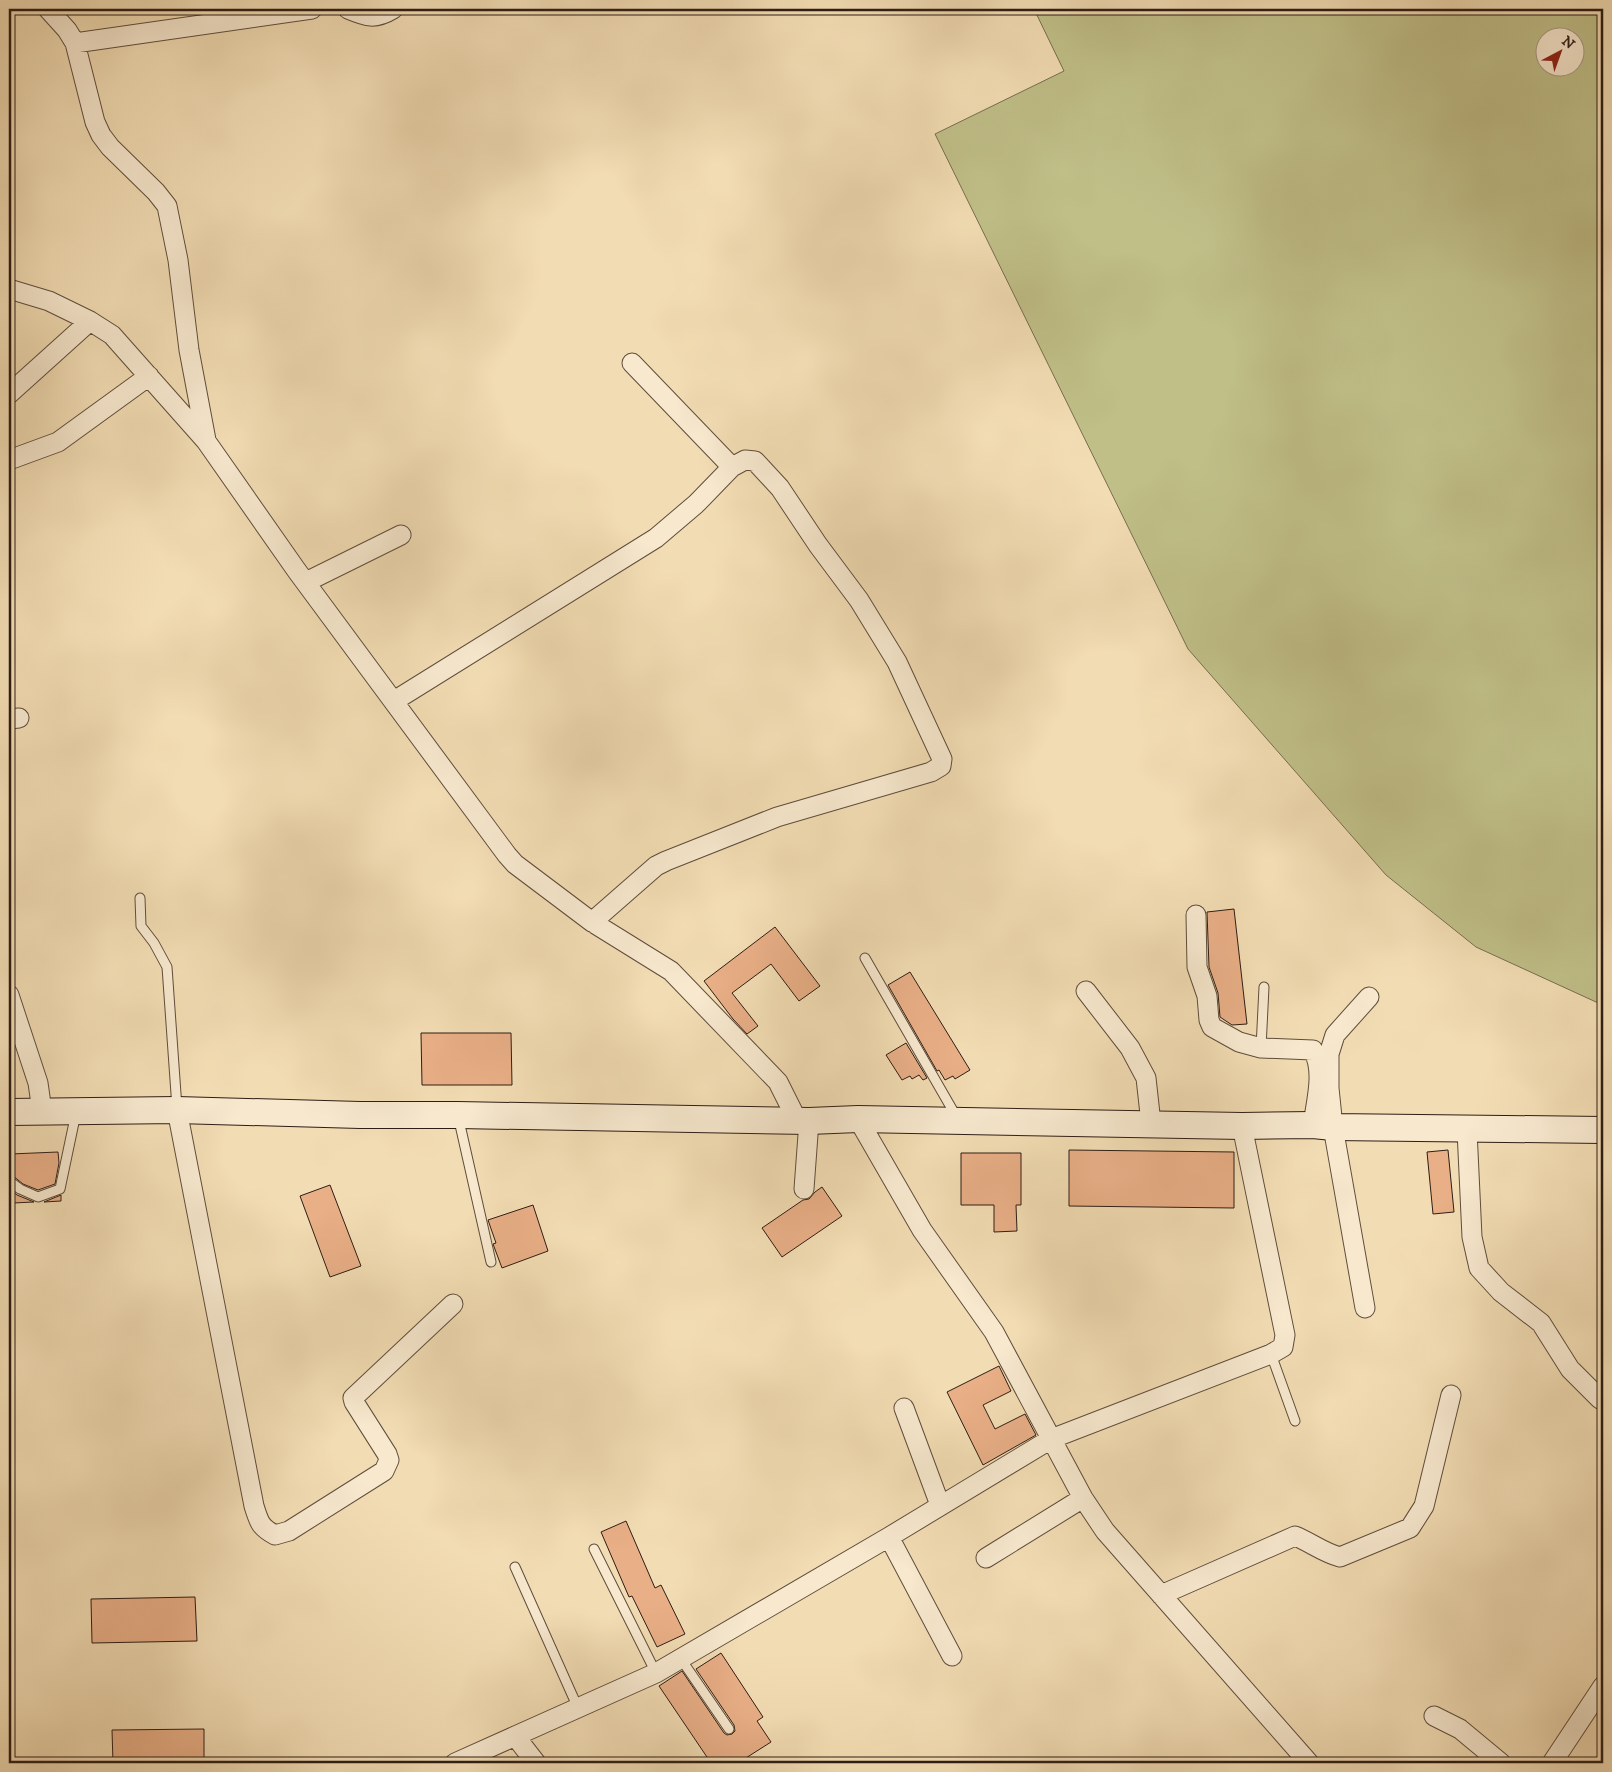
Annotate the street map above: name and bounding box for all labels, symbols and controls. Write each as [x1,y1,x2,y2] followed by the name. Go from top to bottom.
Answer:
[1534,28,1584,78] north arrow
[1558,32,1578,54] text: N

